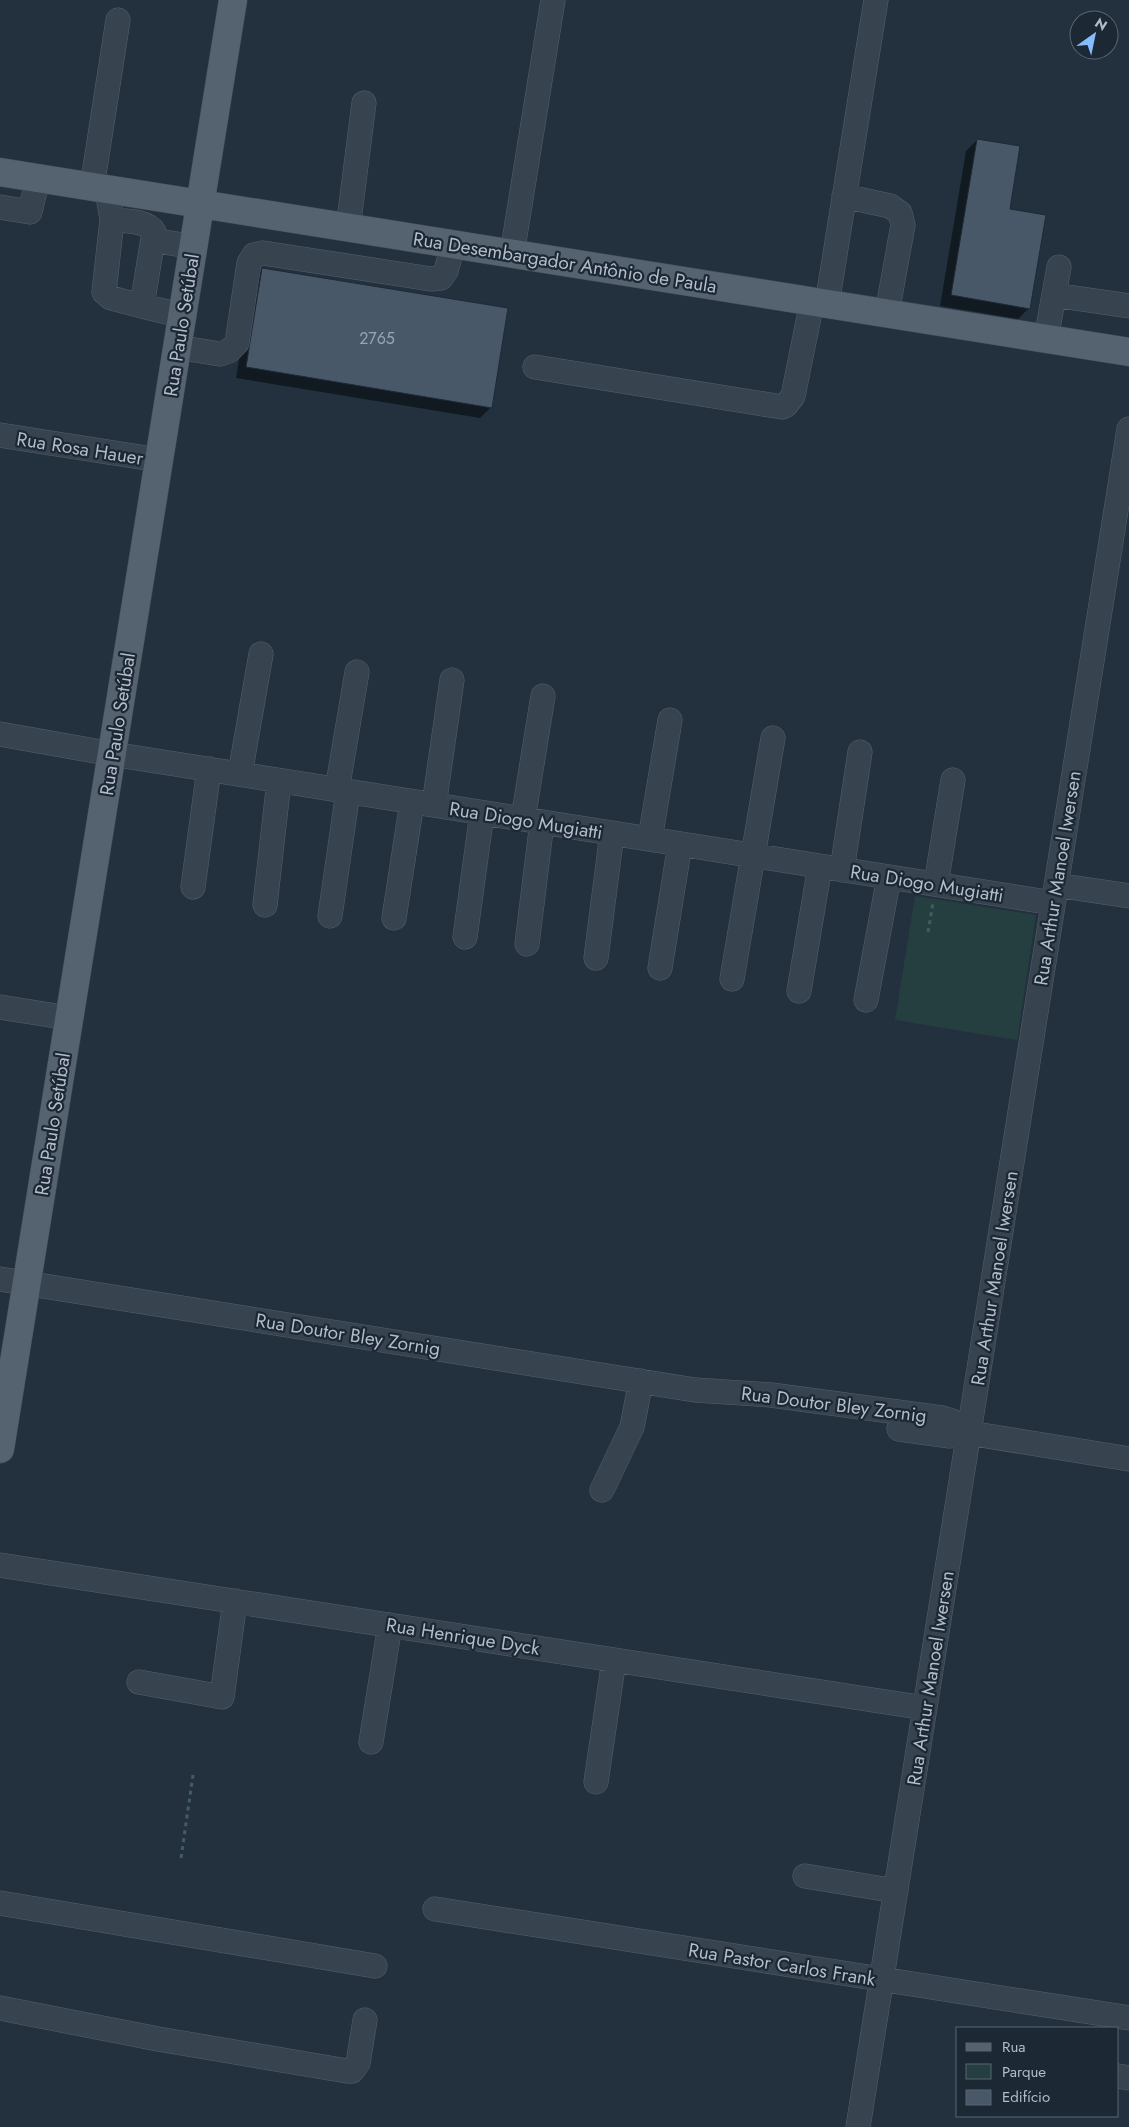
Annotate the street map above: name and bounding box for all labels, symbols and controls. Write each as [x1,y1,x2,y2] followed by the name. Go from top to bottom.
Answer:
[1069,10,1119,60] north arrow
[1091,13,1111,36] text: N
[411,225,719,300] street label: Rua Desembargador Antônio de Paula
[157,252,206,398] street label: Rua Paulo Setúbal
[359,327,395,350] house number: 2765
[15,425,146,472] street label: Rua Rosa Hauer
[93,651,142,797] street label: Rua Paulo Setúbal
[1027,769,1088,987] street label: Rua Arthur Manoel Iwersen
[447,795,605,846] street label: Rua Diogo Mugiatti
[848,858,1006,909] street label: Rua Diogo Mugiatti
[28,1051,77,1197] street label: Rua Paulo Setúbal
[964,1169,1025,1387] street label: Rua Arthur Manoel Iwersen
[254,1307,442,1362] street label: Rua Doutor Bley Zornig
[740,1380,928,1429] street label: Rua Doutor Bley Zornig
[900,1569,961,1787] street label: Rua Arthur Manoel Iwersen
[384,1611,542,1662] street label: Rua Henrique Dyck
[686,1936,878,1993] street label: Rua Pastor Carlos Frank
[956,2027,1119,2117] legend
[1002,2036,1026,2058] text: Rua
[1002,2061,1046,2083] text: Parque
[1002,2086,1050,2108] text: Edifício

